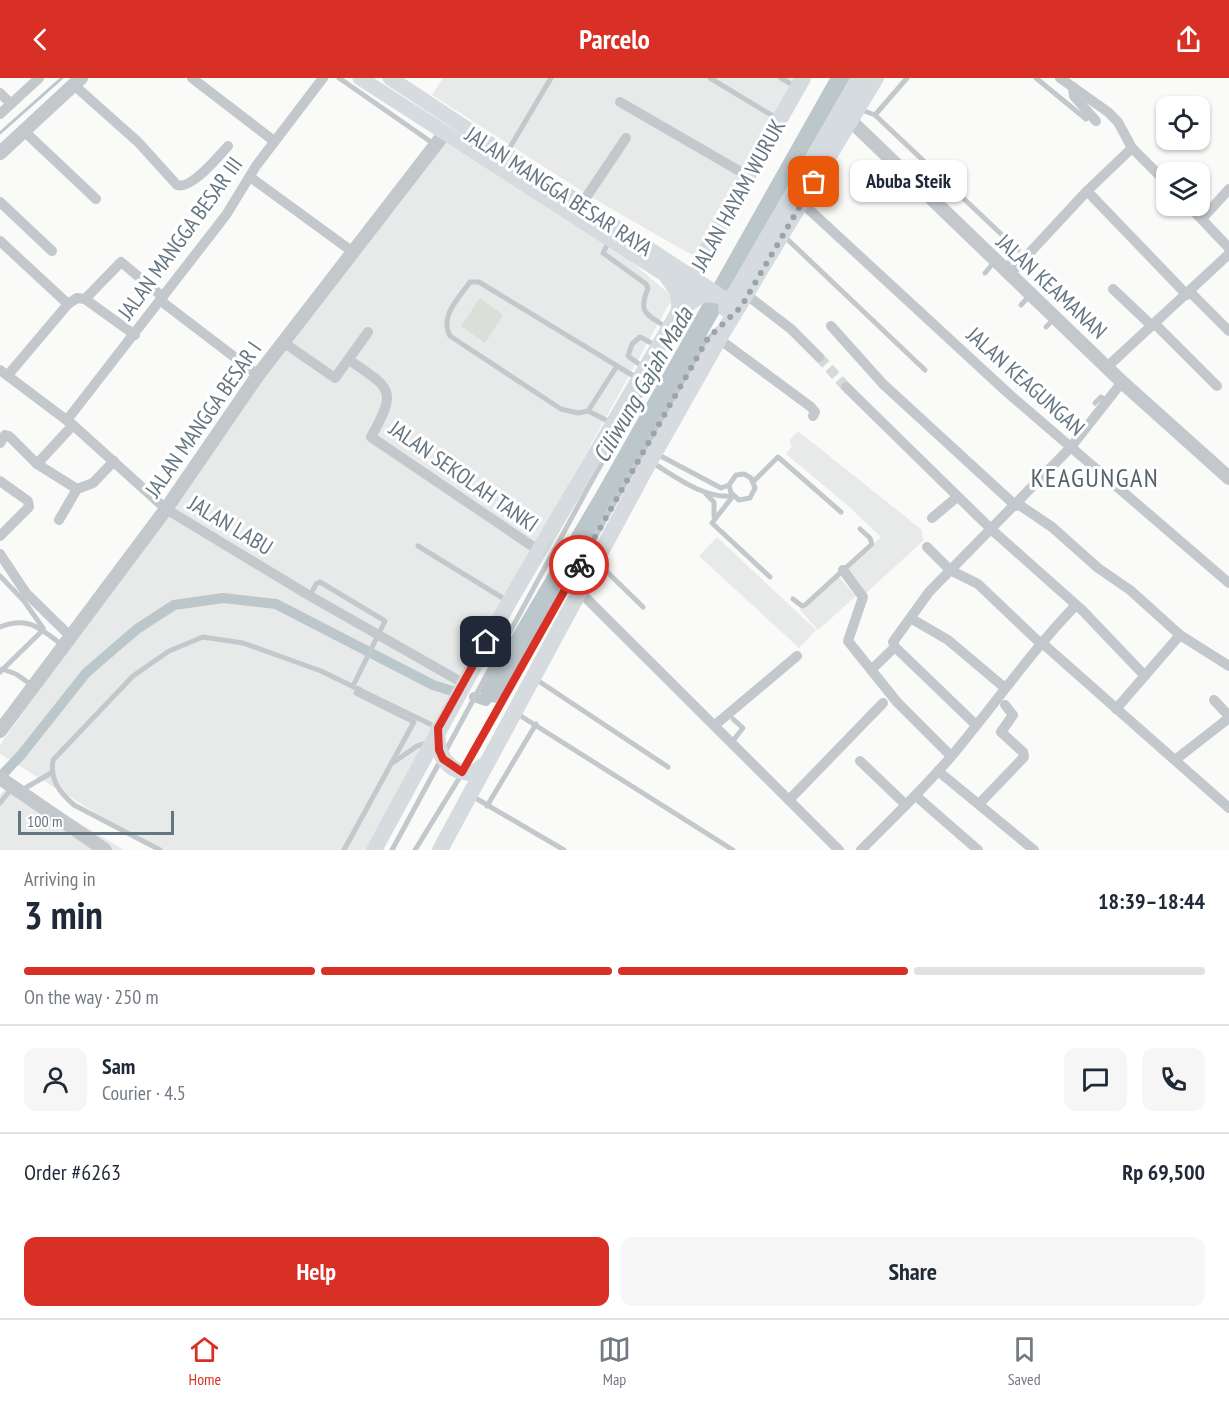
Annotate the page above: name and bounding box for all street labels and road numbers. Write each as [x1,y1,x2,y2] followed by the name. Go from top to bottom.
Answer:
[684,114,791,277] street label: JALAN HAYAM WURUK
[459,120,658,262] street label: JALAN MANGGA BESAR RAYA
[111,151,248,326] street label: JALAN MANGGA BESAR III
[990,227,1113,344] street label: JALAN KEAMANAN
[960,320,1091,441] street label: JALAN KEAGUNGAN
[138,336,267,503] street label: JALAN MANGGA BESAR I
[383,414,544,538] street label: JALAN SEKOLAH TANKI
[183,488,278,561] street label: JALAN LABU

